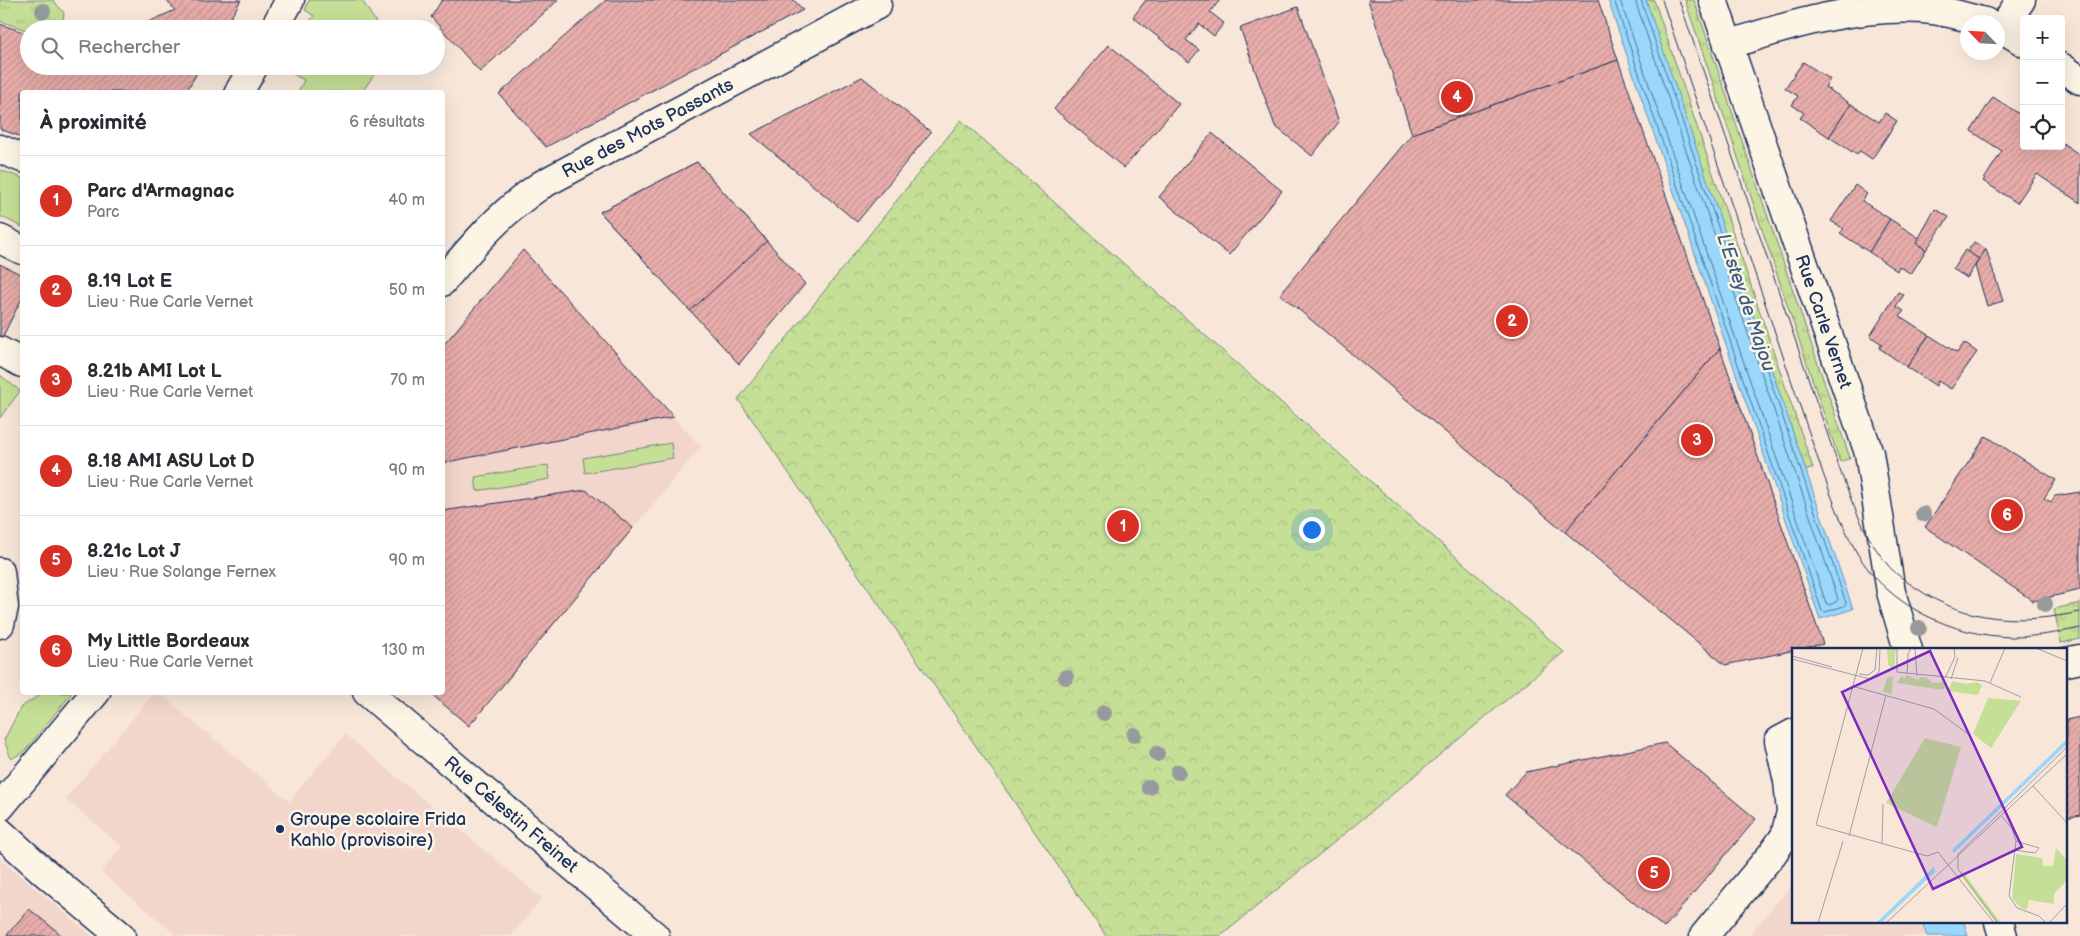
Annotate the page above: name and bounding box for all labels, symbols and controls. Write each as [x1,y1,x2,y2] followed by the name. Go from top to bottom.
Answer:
[1960,15,2005,60] north arrow
[2020,15,2065,150] map controls
[2020,15,2065,60] button: +
[20,20,445,75] search box
[38,34,66,62] icon: search
[78,36,180,59] text: Rechercher
[2020,60,2065,105] button: −
[559,74,737,183] street label: Rue des Mots Passants
[1441,78,1473,116] pin: 4
[2020,105,2065,150] button: locate
[40,110,147,135] text: À proximité
[349,113,425,132] text: 6 résultats
[87,180,234,203] text: Parc d'Armagnac
[53,191,59,210] text: 1
[388,191,425,210] text: 40 m
[87,203,119,222] text: Parc
[1711,231,1780,375] water label: L'Estey de Majou
[1790,252,1856,392] street label: Rue Carle Vernet
[87,270,172,293] text: 8.19 Lot E
[51,281,61,300] text: 2
[389,281,425,300] text: 50 m
[87,293,253,312] text: Lieu · Rue Carle Vernet
[1496,302,1528,340] pin: 2
[87,360,221,383] text: 8.21b AMI Lot L
[51,371,61,390] text: 3
[390,371,425,390] text: 70 m
[87,383,253,402] text: Lieu · Rue Carle Vernet
[1681,421,1713,459] pin: 3
[87,450,255,473] text: 8.18 AMI ASU Lot D
[51,461,61,480] text: 4
[389,461,425,480] text: 90 m
[87,473,253,492] text: Lieu · Rue Carle Vernet
[1991,496,2023,534] pin: 6
[1107,507,1139,545] pin: 1
[1299,517,1325,543] your location
[87,540,180,563] text: 8.21c Lot J
[51,551,61,570] text: 5
[389,551,425,570] text: 90 m
[87,563,276,582] text: Lieu · Rue Solange Fernex
[87,630,249,653] text: My Little Bordeaux
[51,641,61,660] text: 6
[382,641,425,660] text: 130 m
[1792,648,2068,924] inset map
[87,653,253,672] text: Lieu · Rue Carle Vernet
[440,752,582,877] street label: Rue Célestin Freinet
[290,809,466,851] place label: Groupe scolaire Frida Kahlo (provisoire)
[274,823,286,835] marker: Groupe scolaire Frida Kahlo (provisoire)
[1638,854,1670,892] pin: 5

